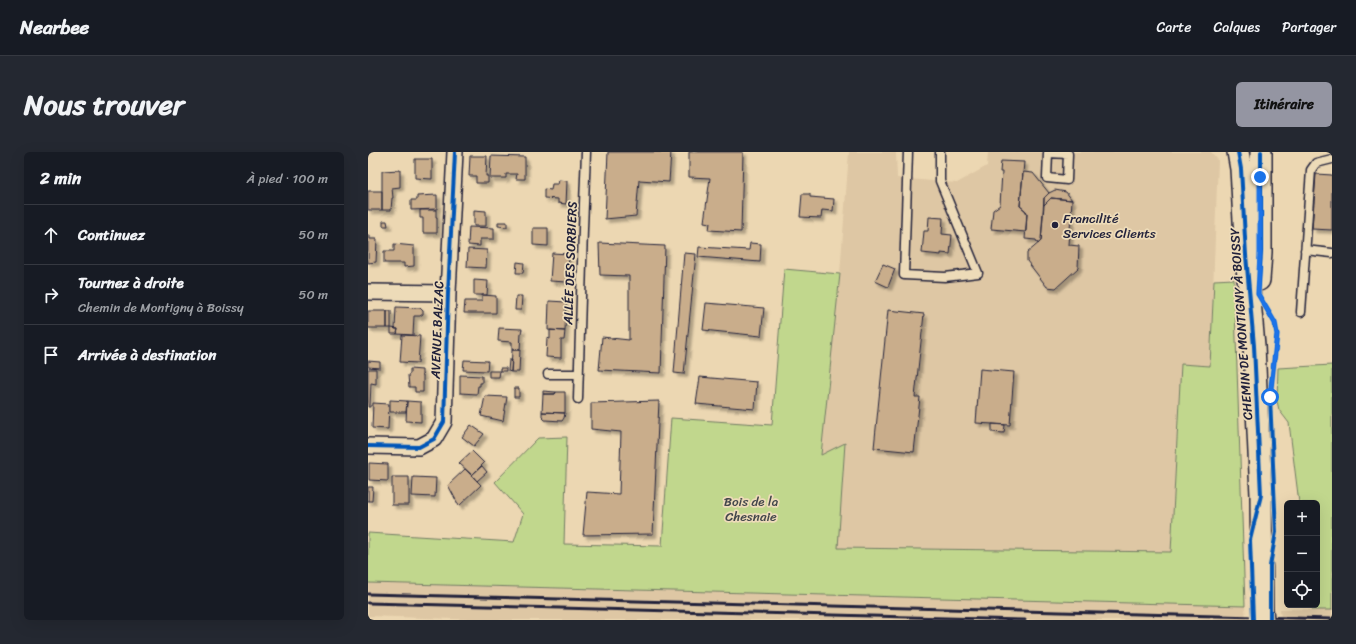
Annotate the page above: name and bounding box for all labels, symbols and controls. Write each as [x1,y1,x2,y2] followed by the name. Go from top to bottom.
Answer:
[20,11,89,44] text: Nearbee
[1157,15,1191,40] text: Carte
[1213,15,1260,40] text: Calques
[1282,15,1336,40] text: Partager
[24,80,184,129] text: Nous trouver
[1236,82,1332,127] button: Itinéraire
[40,163,81,193] text: 2 min
[246,167,328,190] text: À pied · 100 m
[1251,168,1269,186] route end
[556,201,584,326] street label: ALLÉE DES SORBIERS
[1063,207,1156,245] place label: Francilité Services Clients
[1050,220,1060,230] marker: Francilité Services Clients
[78,222,145,248] text: Continuez
[298,223,328,246] text: 50 m
[40,224,62,246] icon: ahead
[1223,226,1259,421] street label: CHEMIN DE MONTIGNY À BOISSY
[78,270,184,296] text: Tournez à droite
[424,280,450,380] street label: AVENUE BALZAC
[298,283,328,306] text: 50 m
[40,284,62,306] icon: right
[78,296,244,319] text: Chemin de Montigny à Boissy
[78,342,216,368] text: Arrivée à destination
[40,344,62,366] icon: arrive
[1261,388,1279,406] route start
[724,490,779,528] park label: Bois de la Chesnaie
[1284,500,1320,608] map controls
[1284,500,1320,536] button: +
[1284,536,1320,572] button: −
[1284,572,1320,608] button: locate

